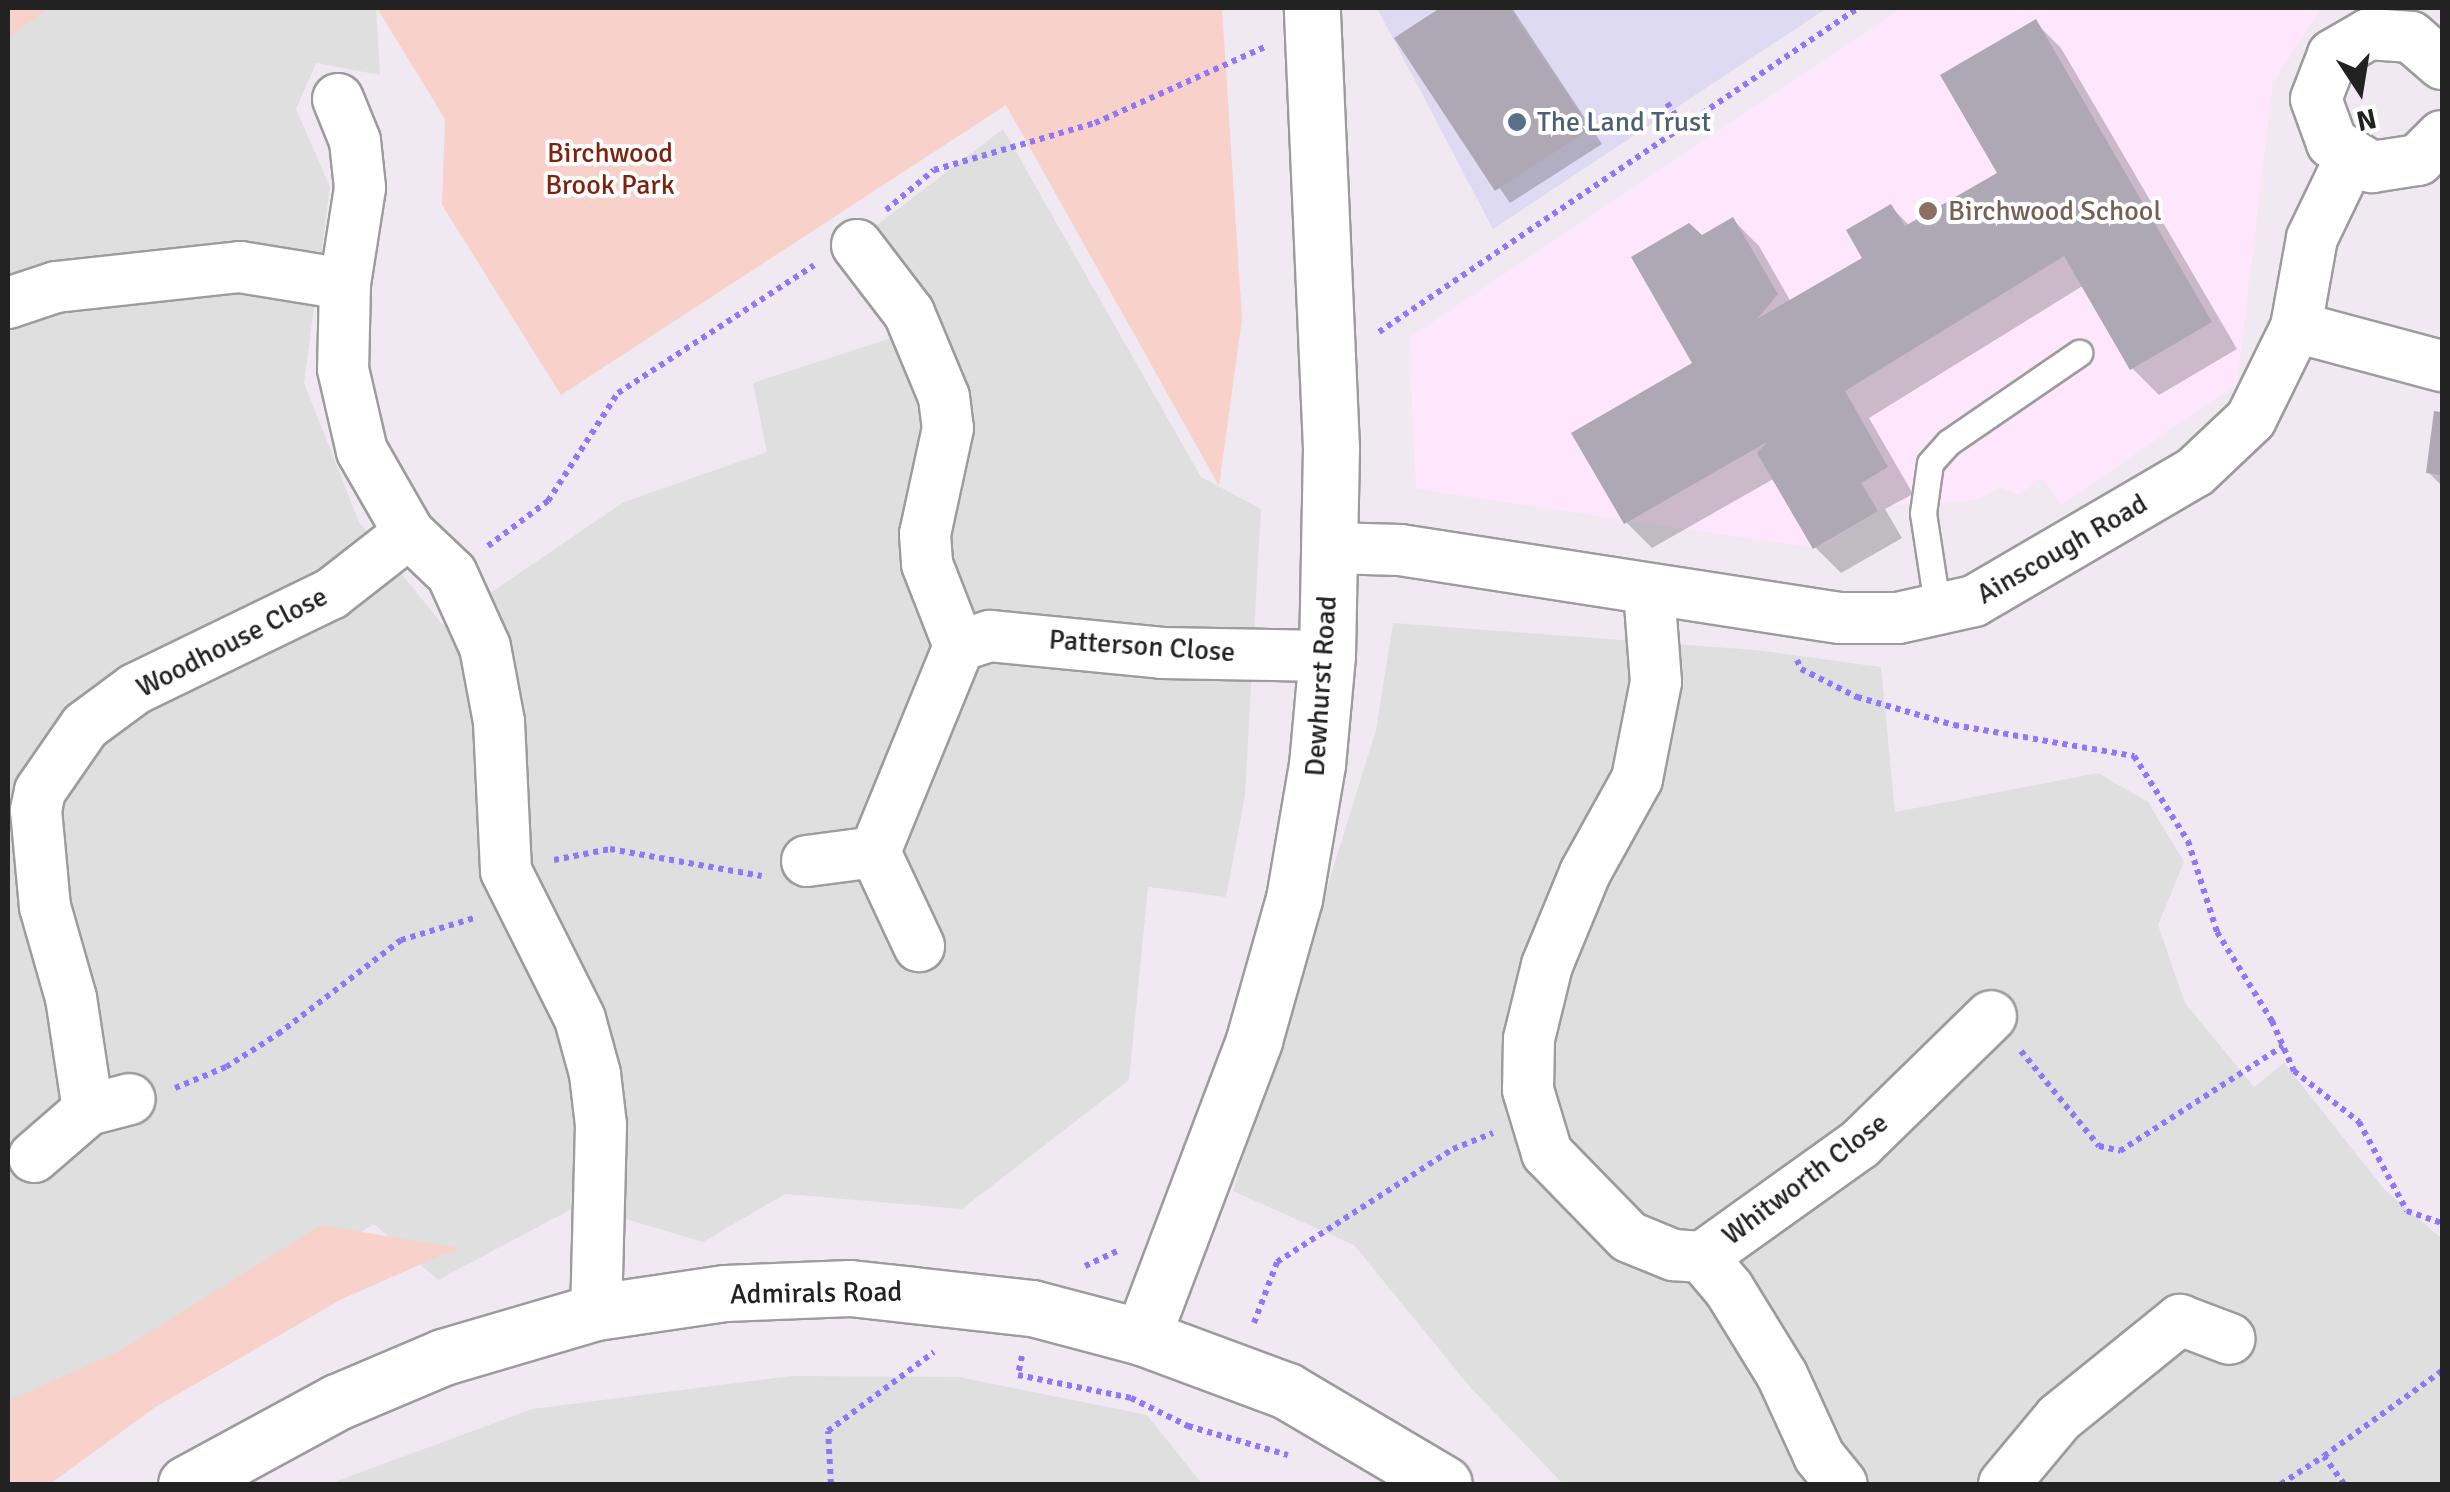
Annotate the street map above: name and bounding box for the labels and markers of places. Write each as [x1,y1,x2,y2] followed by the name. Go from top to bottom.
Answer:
[1537,105,1711,139] place label: The Land Trust
[1506,111,1528,133] marker: The Land Trust
[1948,194,2162,228] place label: Birchwood School
[1917,200,1939,222] marker: Birchwood School

